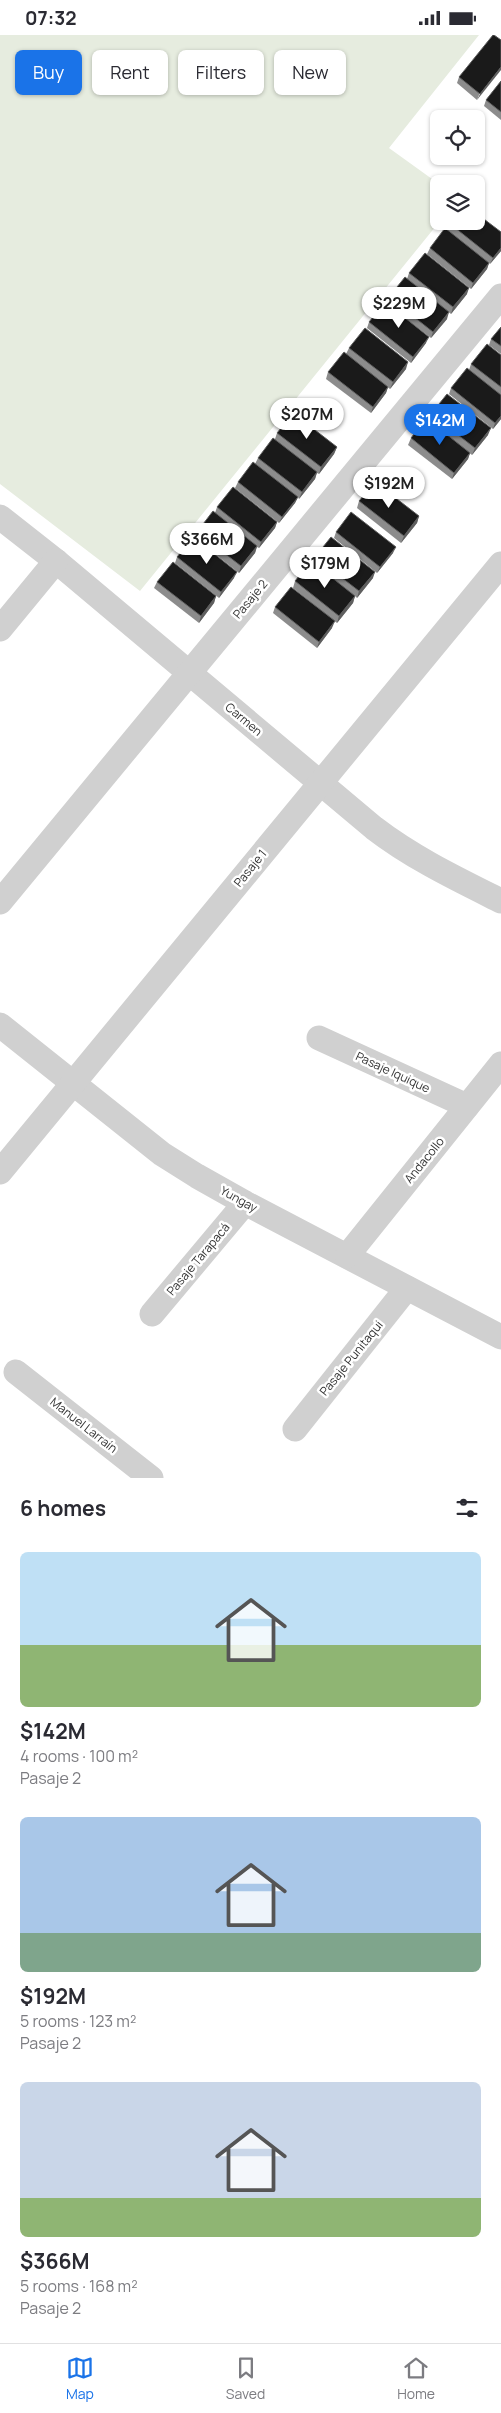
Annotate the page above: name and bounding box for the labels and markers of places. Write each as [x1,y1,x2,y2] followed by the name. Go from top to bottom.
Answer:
[364,287,434,329] pin: $229M
[272,397,342,440] pin: $207M
[405,403,475,446] pin: $142M
[354,467,424,509] pin: $192M
[172,523,242,565] pin: $366M
[290,547,360,589] pin: $179M

